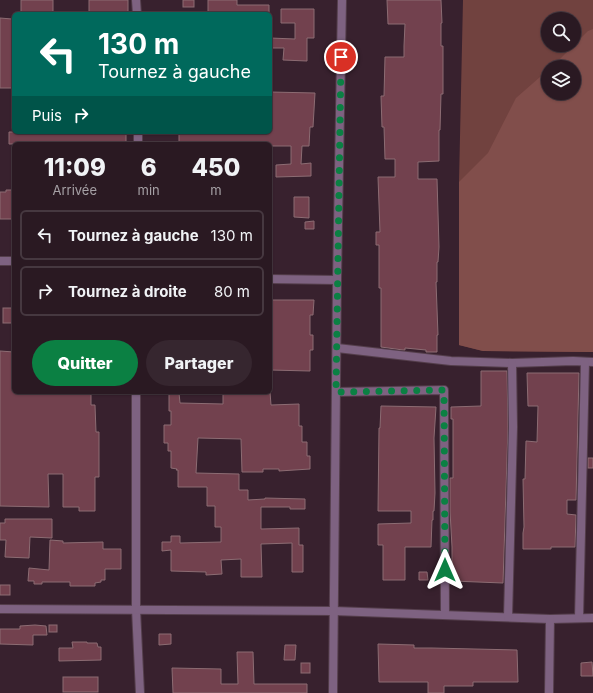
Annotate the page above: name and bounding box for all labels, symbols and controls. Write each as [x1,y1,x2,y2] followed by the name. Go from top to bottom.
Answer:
[541,12,581,100] map controls
[541,12,581,52] button: search
[98,27,179,61] text: 130 m
[32,28,84,80] icon: left
[324,40,358,74] pin
[330,46,352,68] icon: arrive
[541,60,581,100] button: layers
[98,61,251,82] text: Tournez à gauche
[70,104,92,126] icon: right
[32,106,62,125] text: Puis
[44,153,106,182] text: 11:09
[141,153,157,182] text: 6
[191,153,240,182] text: 450
[53,182,97,198] text: Arrivée
[138,182,160,198] text: min
[210,182,222,198] text: m
[34,224,56,246] icon: left
[68,226,199,245] text: Tournez à gauche
[211,226,253,245] text: 130 m
[34,280,56,302] icon: right
[68,282,187,301] text: Tournez à droite
[214,282,250,301] text: 80 m
[32,340,138,386] button: Quitter
[146,340,252,386] button: Partager
[424,549,466,591] position arrow

